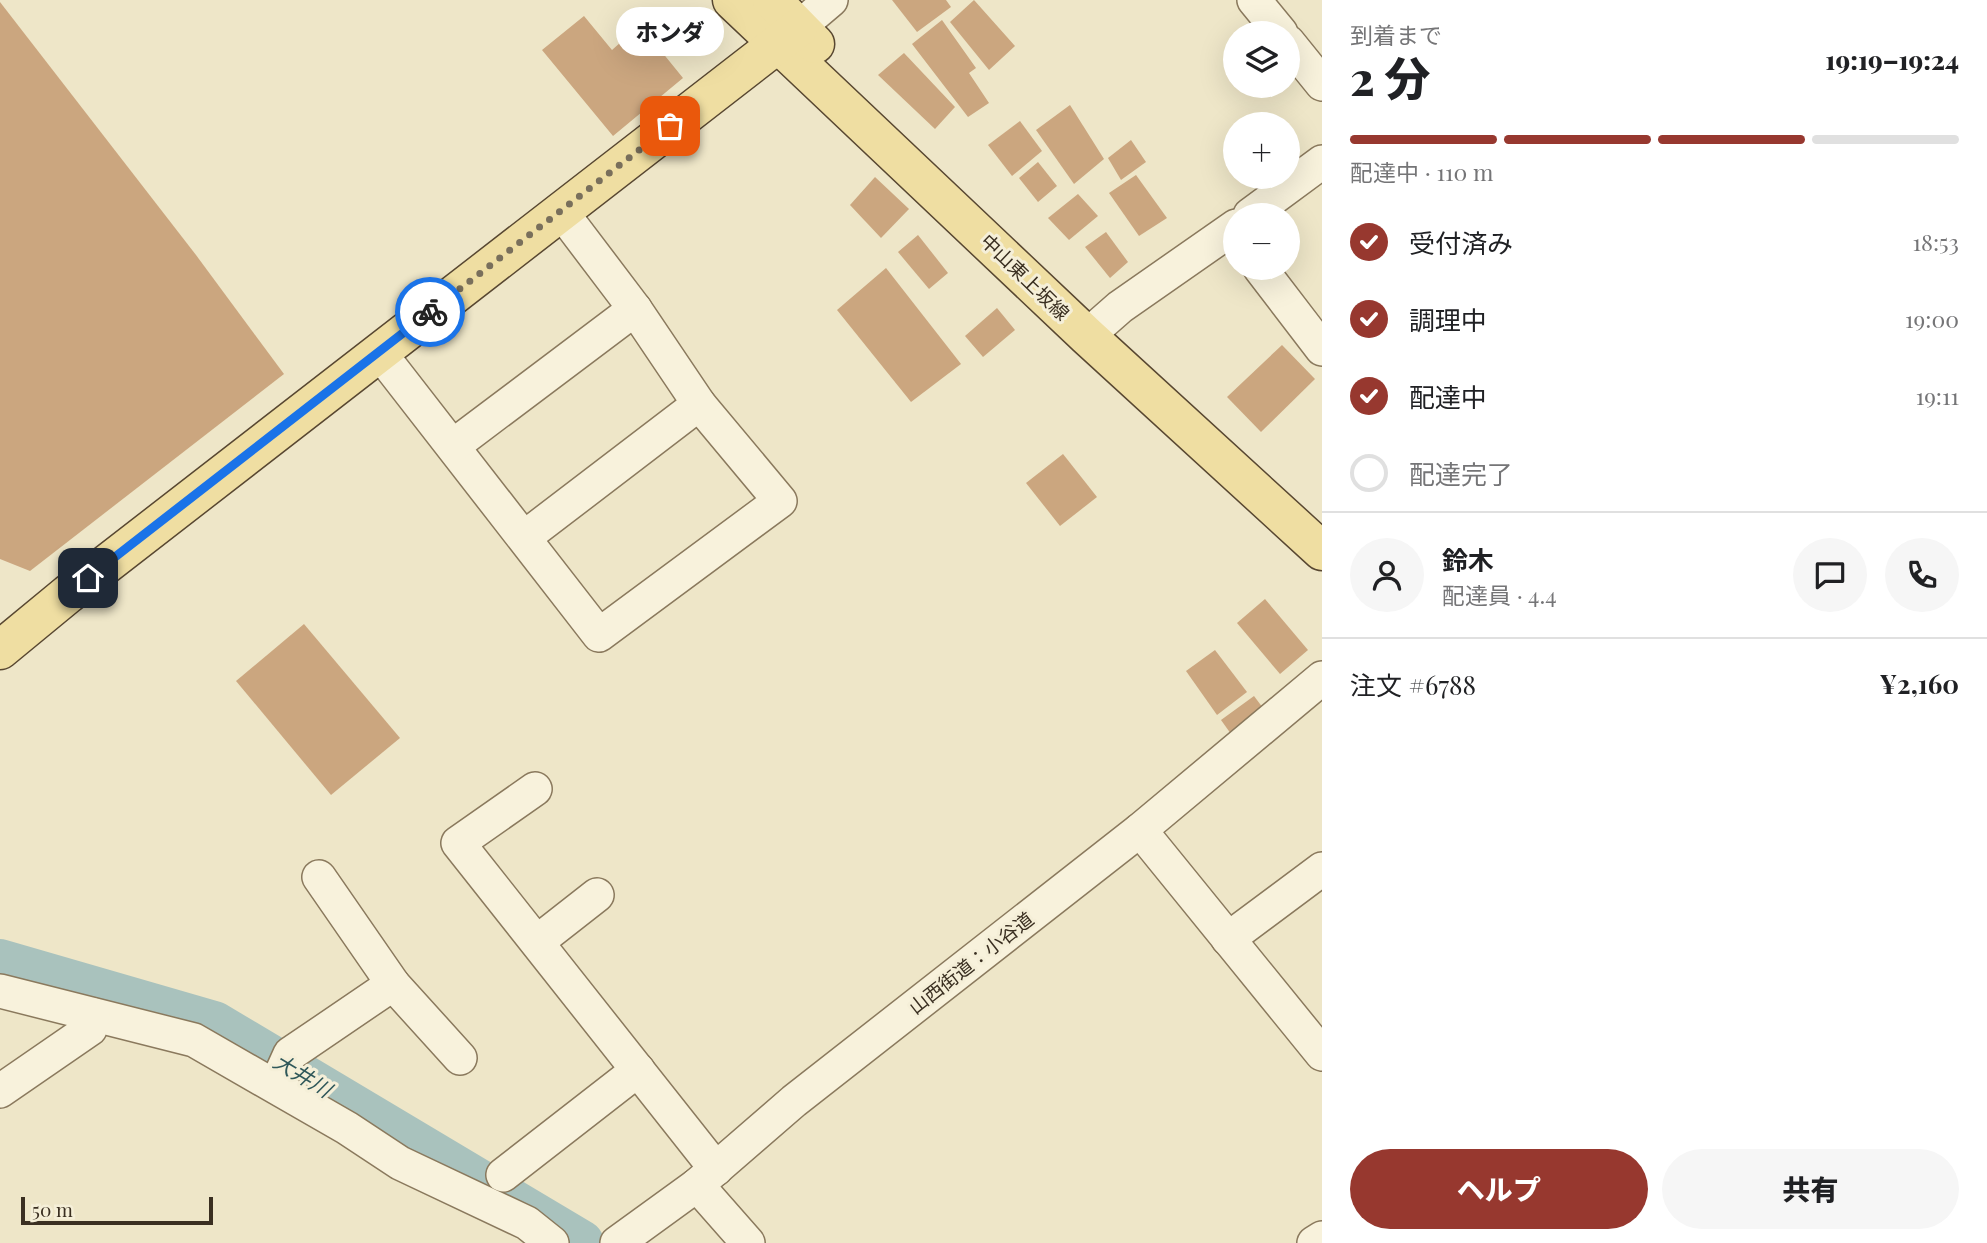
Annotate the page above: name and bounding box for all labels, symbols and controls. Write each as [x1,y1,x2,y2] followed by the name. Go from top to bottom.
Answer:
[616,7,724,56] callout: ホンダ
[636,16,705,47] text: ホンダ
[1350,19,1442,50] text: 到着まで
[1223,21,1300,280] map controls
[1223,21,1300,98] button: layers
[1825,42,1959,77] text: 19:19–19:24
[1350,46,1431,108] text: 2 分
[640,96,700,156] pin
[651,107,689,145] icon: bag
[1223,112,1300,189] button: +
[1350,156,1494,187] text: 配達中 · 110 m
[1223,203,1300,280] button: −
[1350,223,1388,261] icon: check
[1409,225,1513,260] text: 受付済み
[1912,226,1959,257] text: 18:53
[976,227,1076,325] street label: 中山東上坂線
[395,277,465,347] courier
[411,293,449,331] icon: bike
[1350,300,1388,338] icon: check
[1409,302,1487,337] text: 調理中
[1905,303,1959,334] text: 19:00
[1350,377,1388,415] icon: check
[1409,379,1487,414] text: 配達中
[1916,380,1959,411] text: 19:11
[1409,456,1513,491] text: 配達完了
[1350,538,1424,612] button: person
[1793,538,1867,612] button: chat
[1885,538,1959,612] button: phone
[1442,542,1494,577] text: 鈴木
[58,548,118,608] pin
[69,559,107,597] icon: home
[1442,579,1557,610] text: 配達員 · 4.4
[1879,666,1959,701] text: ¥2,160
[1350,667,1476,702] text: 注文 #6788
[902,905,1038,1019] street label: 山西街道：小谷道
[269,1046,339,1104] water label: 大井川
[1350,1149,1648,1229] button: ヘルプ
[1662,1149,1959,1229] button: 共有
[21,1194,214,1226] scale bar
[32,1196,73,1222] text: 50 m

